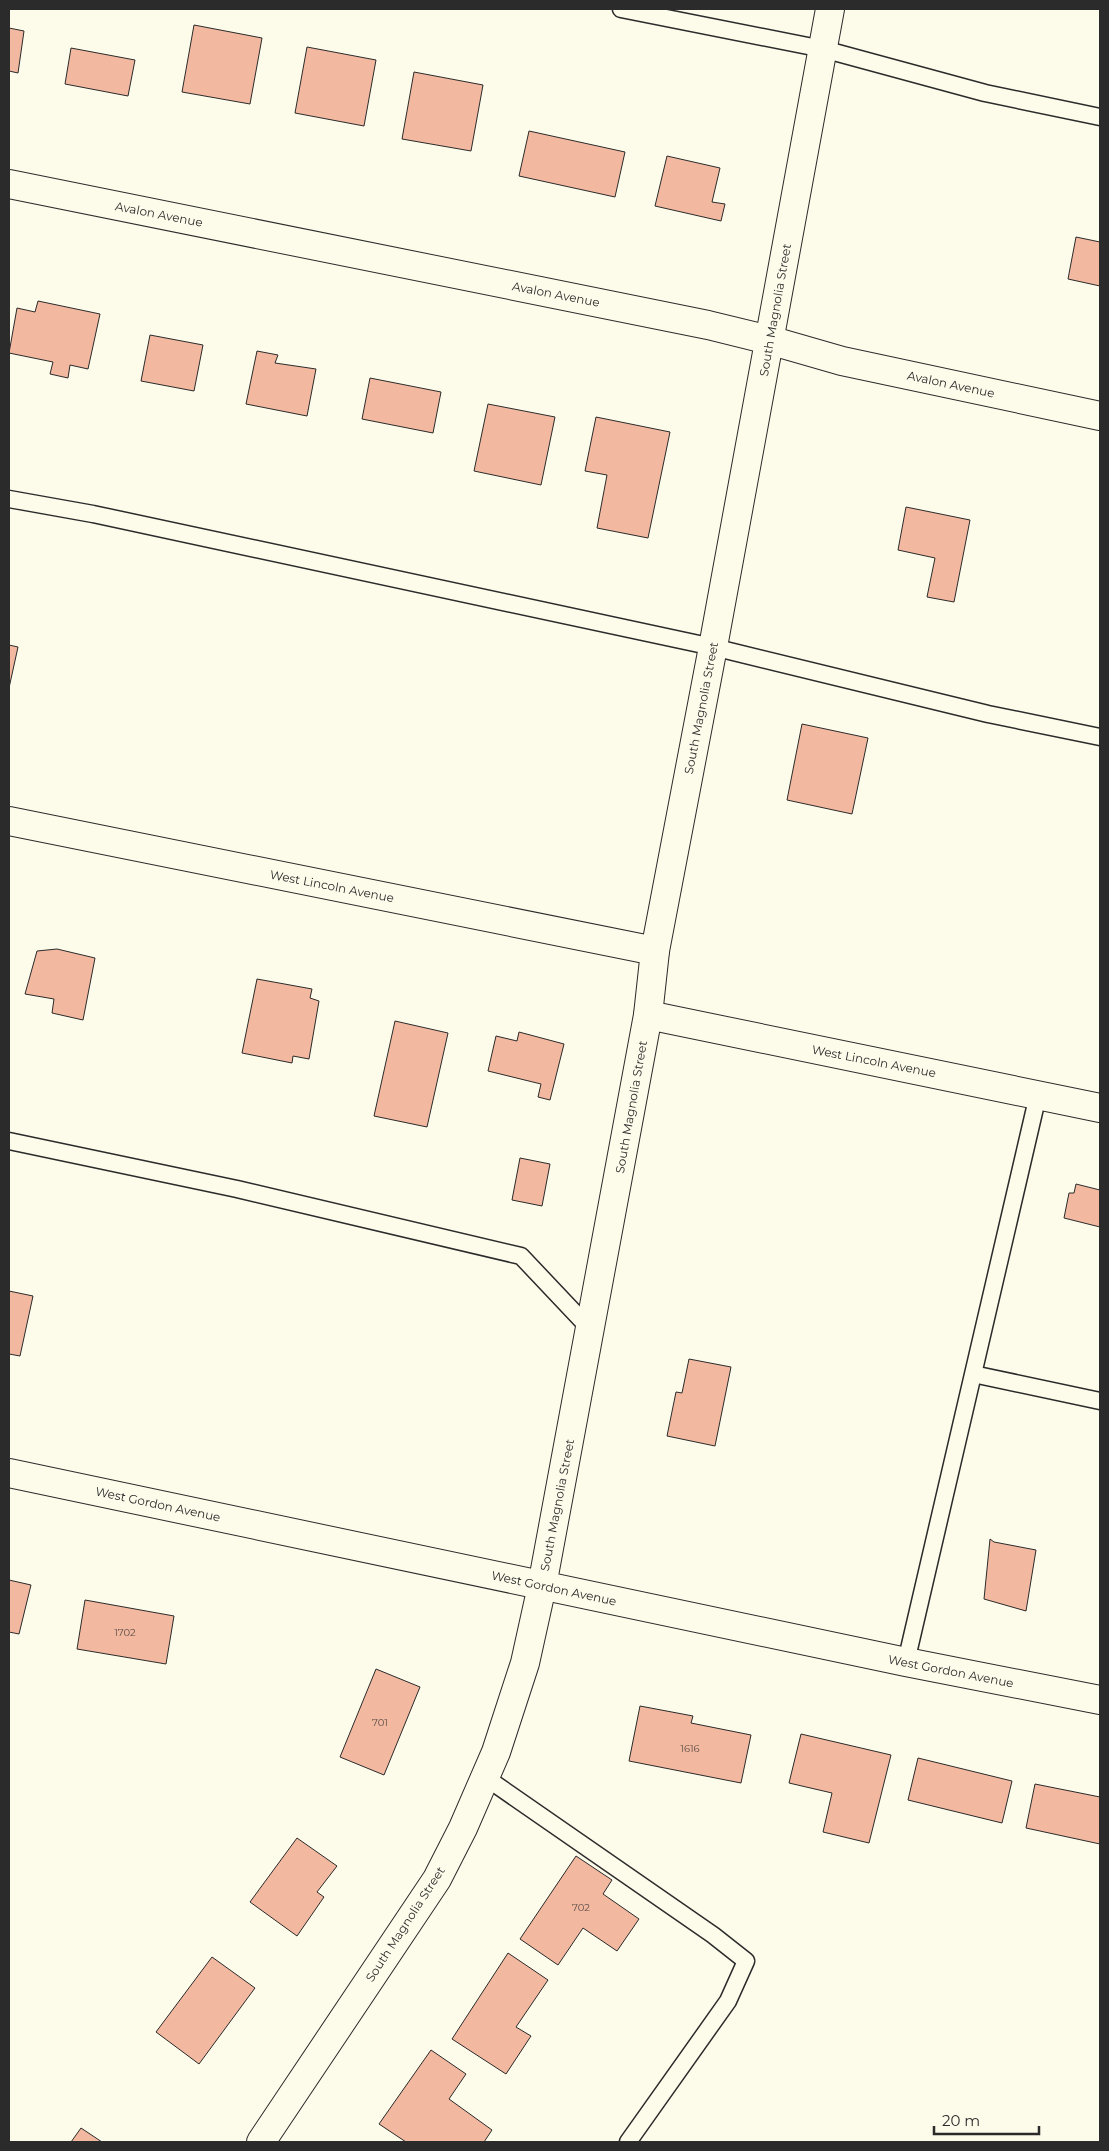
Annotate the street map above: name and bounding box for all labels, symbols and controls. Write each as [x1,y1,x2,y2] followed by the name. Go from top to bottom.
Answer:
[114,198,204,230] street label: Avalon Avenue
[756,242,794,378] street label: South Magnolia Street
[511,278,601,310] street label: Avalon Avenue
[906,367,996,401] street label: Avalon Avenue
[681,640,721,775] street label: South Magnolia Street
[269,867,395,905] street label: West Lincoln Avenue
[612,1039,650,1175] street label: South Magnolia Street
[811,1042,937,1080] street label: West Lincoln Avenue
[537,1437,577,1572] street label: South Magnolia Street
[94,1483,222,1525] street label: West Gordon Avenue
[490,1567,618,1609] street label: West Gordon Avenue
[114,1626,136,1639] house number: 1702
[887,1651,1015,1691] street label: West Gordon Avenue
[372,1716,388,1729] house number: 701
[680,1742,700,1755] house number: 1616
[362,1863,448,1984] street label: South Magnolia Street
[572,1901,590,1914] house number: 702
[934,2104,1039,2136] scale bar
[942,2111,980,2130] text: 20 m

